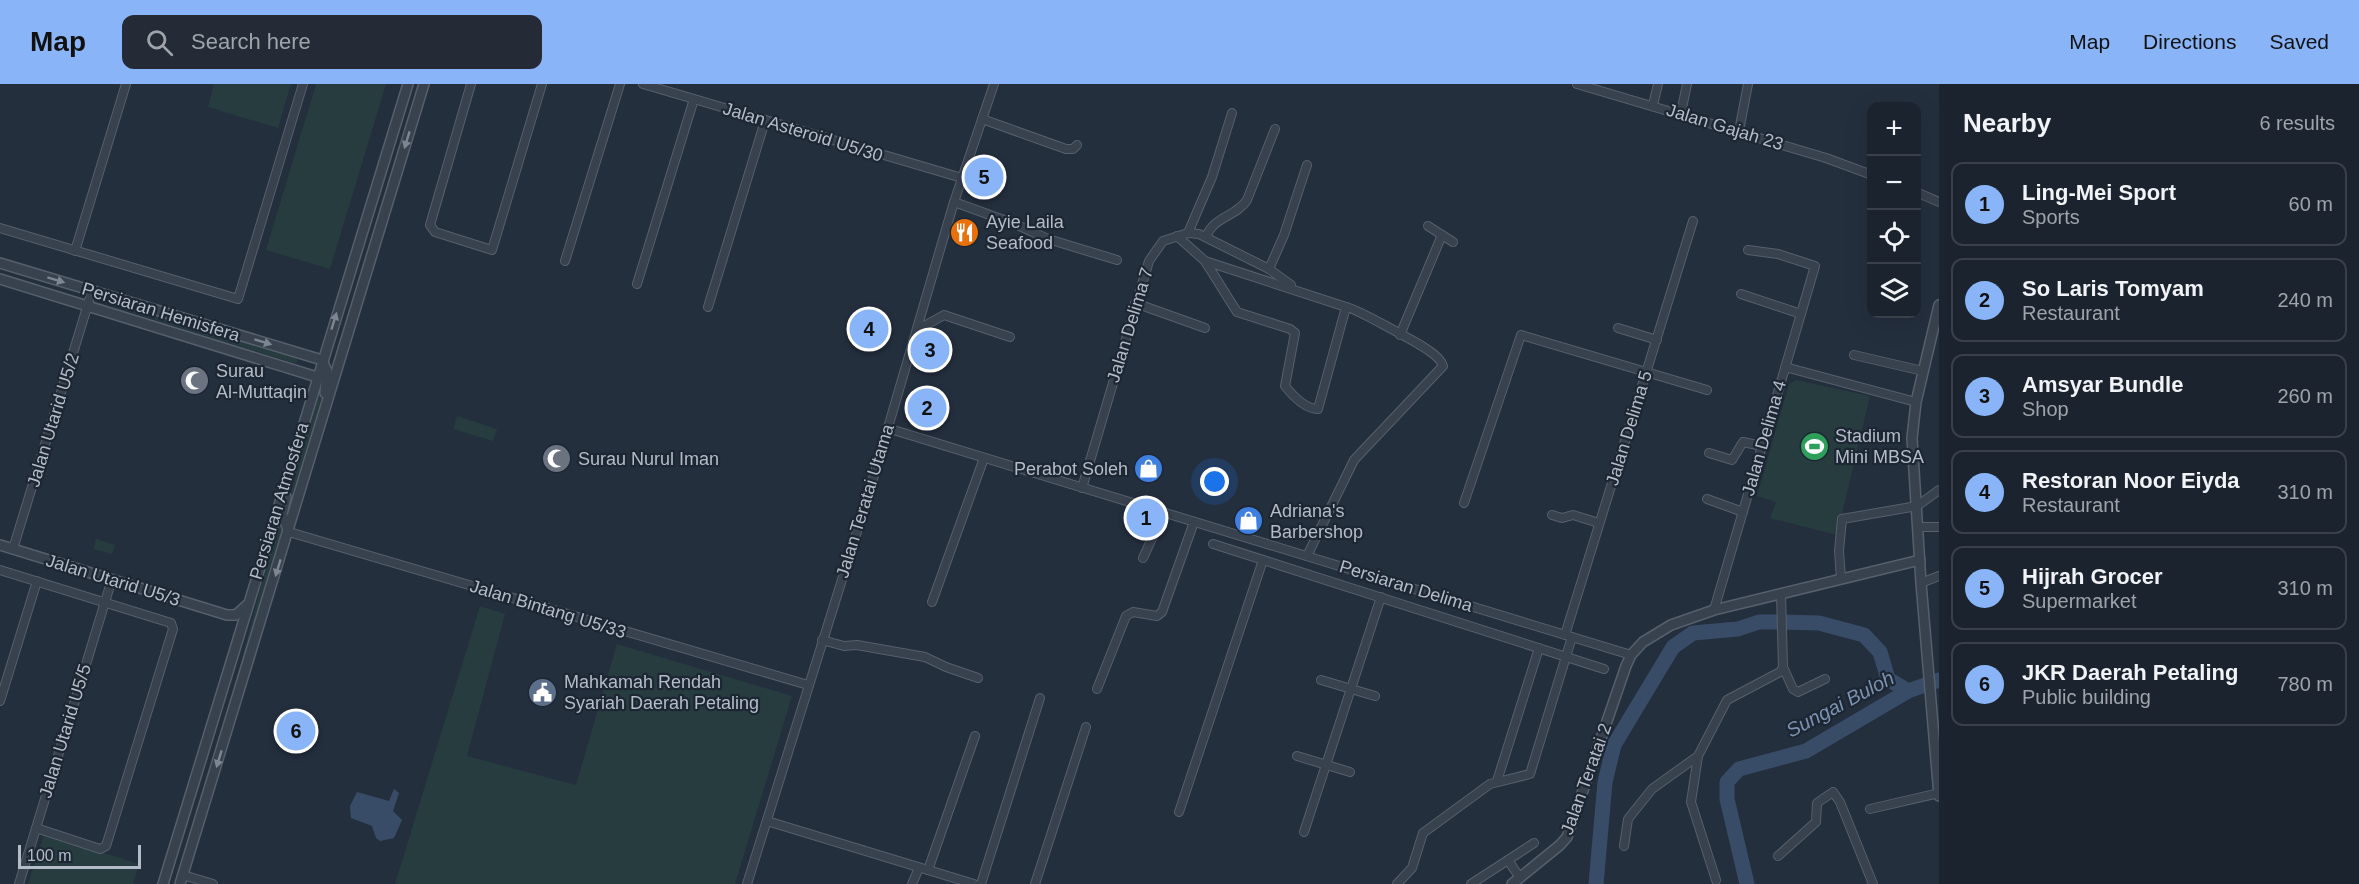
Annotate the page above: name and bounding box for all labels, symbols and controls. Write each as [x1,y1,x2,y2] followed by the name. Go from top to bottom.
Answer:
[122,15,542,69] search box
[30,26,86,57] text: Map
[143,26,176,59] icon: search
[191,29,311,54] text: Search here
[2069,30,2110,53] text: Map
[2143,30,2236,53] text: Directions
[2269,30,2329,53] text: Saved
[721,98,885,166] street label: Jalan Asteroid U5/30
[1664,100,1786,154] street label: Jalan Gajah 23
[1867,102,1921,318] map controls
[1867,102,1921,156] button: +
[1963,108,2051,138] text: Nearby
[2259,112,2335,134] text: 6 results
[402,131,411,149] one-way arrow
[964,154,1004,200] pin: 5
[1867,156,1921,210] button: −
[2022,180,2176,205] text: Ling-Mei Sport
[1979,193,1990,215] text: 1
[2289,193,2333,215] text: 60 m
[2022,206,2080,228] text: Sports
[1867,210,1921,264] button: locate
[986,212,1065,253] place label: Ayie Laila Seafood
[949,216,981,248] restaurant icon: Ayie Laila Seafood
[1867,264,1921,318] button: layers
[1103,265,1157,385] street label: Jalan Delima 7
[47,276,65,285] one-way arrow
[2022,276,2204,301] text: So Laris Tomyam
[80,278,243,346] street label: Persiaran Hemisfera
[1979,289,1990,311] text: 2
[2277,289,2333,311] text: 240 m
[2022,302,2120,324] text: Restaurant
[850,306,888,352] pin: 4
[330,312,339,330] one-way arrow
[910,328,950,372] pin: 3
[254,338,272,347] one-way arrow
[23,351,83,489] street label: Jalan Utarid U5/2
[216,361,307,402] place label: Surau Al-Muttaqin
[179,365,211,397] mosque icon: Surau Al-Muttaqin
[1602,368,1656,488] street label: Jalan Delima 5
[2022,372,2183,397] text: Amsyar Bundle
[1738,378,1790,498] street label: Jalan Delima 4
[1979,385,1990,407] text: 3
[2277,385,2333,407] text: 260 m
[908,386,946,430] pin: 2
[2022,398,2069,420] text: Shop
[246,419,313,582] street label: Persiaran Atmosfera
[832,421,898,580] street label: Jalan Teratai Utama
[1835,426,1924,467] place label: Stadium Mini MBSA
[1798,430,1830,462] sports icon: Stadium Mini MBSA
[541,443,573,475] mosque icon: Surau Nurul Iman
[578,449,719,469] place label: Surau Nurul Iman
[1133,453,1165,485] shop icon: Perabot Soleh
[1014,459,1128,479] place label: Perabot Soleh
[1200,467,1229,496] your location
[2022,468,2240,493] text: Restoran Noor Eiyda
[1979,481,1990,503] text: 4
[2277,481,2333,503] text: 310 m
[2022,494,2120,516] text: Restaurant
[1126,496,1166,540] pin: 1
[1270,501,1363,542] place label: Adriana's Barbershop
[1233,505,1265,537] shop icon: Adriana's Barbershop
[44,550,182,610] street label: Jalan Utarid U5/3
[1337,556,1476,616] street label: Persiaran Delima
[273,559,282,577] one-way arrow
[2022,564,2163,589] text: Hijrah Grocer
[468,576,628,642] street label: Jalan Bintang U5/33
[1979,577,1990,599] text: 5
[2277,577,2333,599] text: 310 m
[2022,590,2137,612] text: Supermarket
[2022,660,2238,685] text: JKR Daerah Petaling
[35,662,95,800] street label: Jalan Utarid U5/5
[1782,666,1898,742] water label: Sungai Buloh
[564,672,759,713] place label: Mahkamah Rendah Syariah Daerah Petaling
[1979,673,1990,695] text: 6
[2277,673,2333,695] text: 780 m
[527,676,559,708] public building icon: Mahkamah Rendah Syariah Daerah Petaling
[2022,686,2151,708] text: Public building
[276,708,316,754] pin: 6
[1557,721,1615,837] street label: Jalan Teratai 2
[214,750,223,768] one-way arrow
[18,842,141,870] scale bar
[27,847,71,864] text: 100 m

